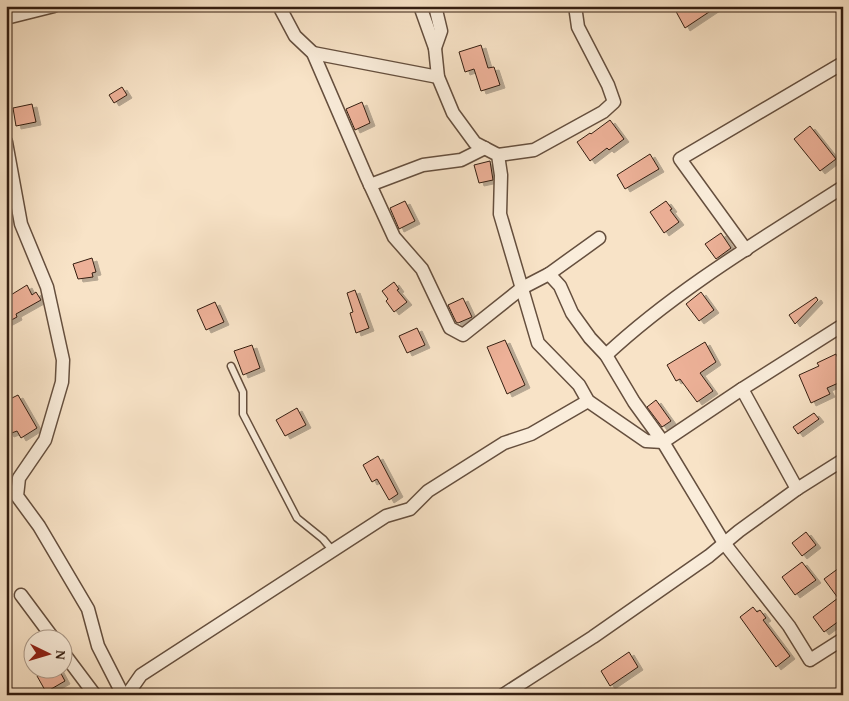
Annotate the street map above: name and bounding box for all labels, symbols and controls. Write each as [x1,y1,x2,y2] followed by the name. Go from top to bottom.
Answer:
[22,628,72,678] north arrow
[51,650,71,661] text: N

